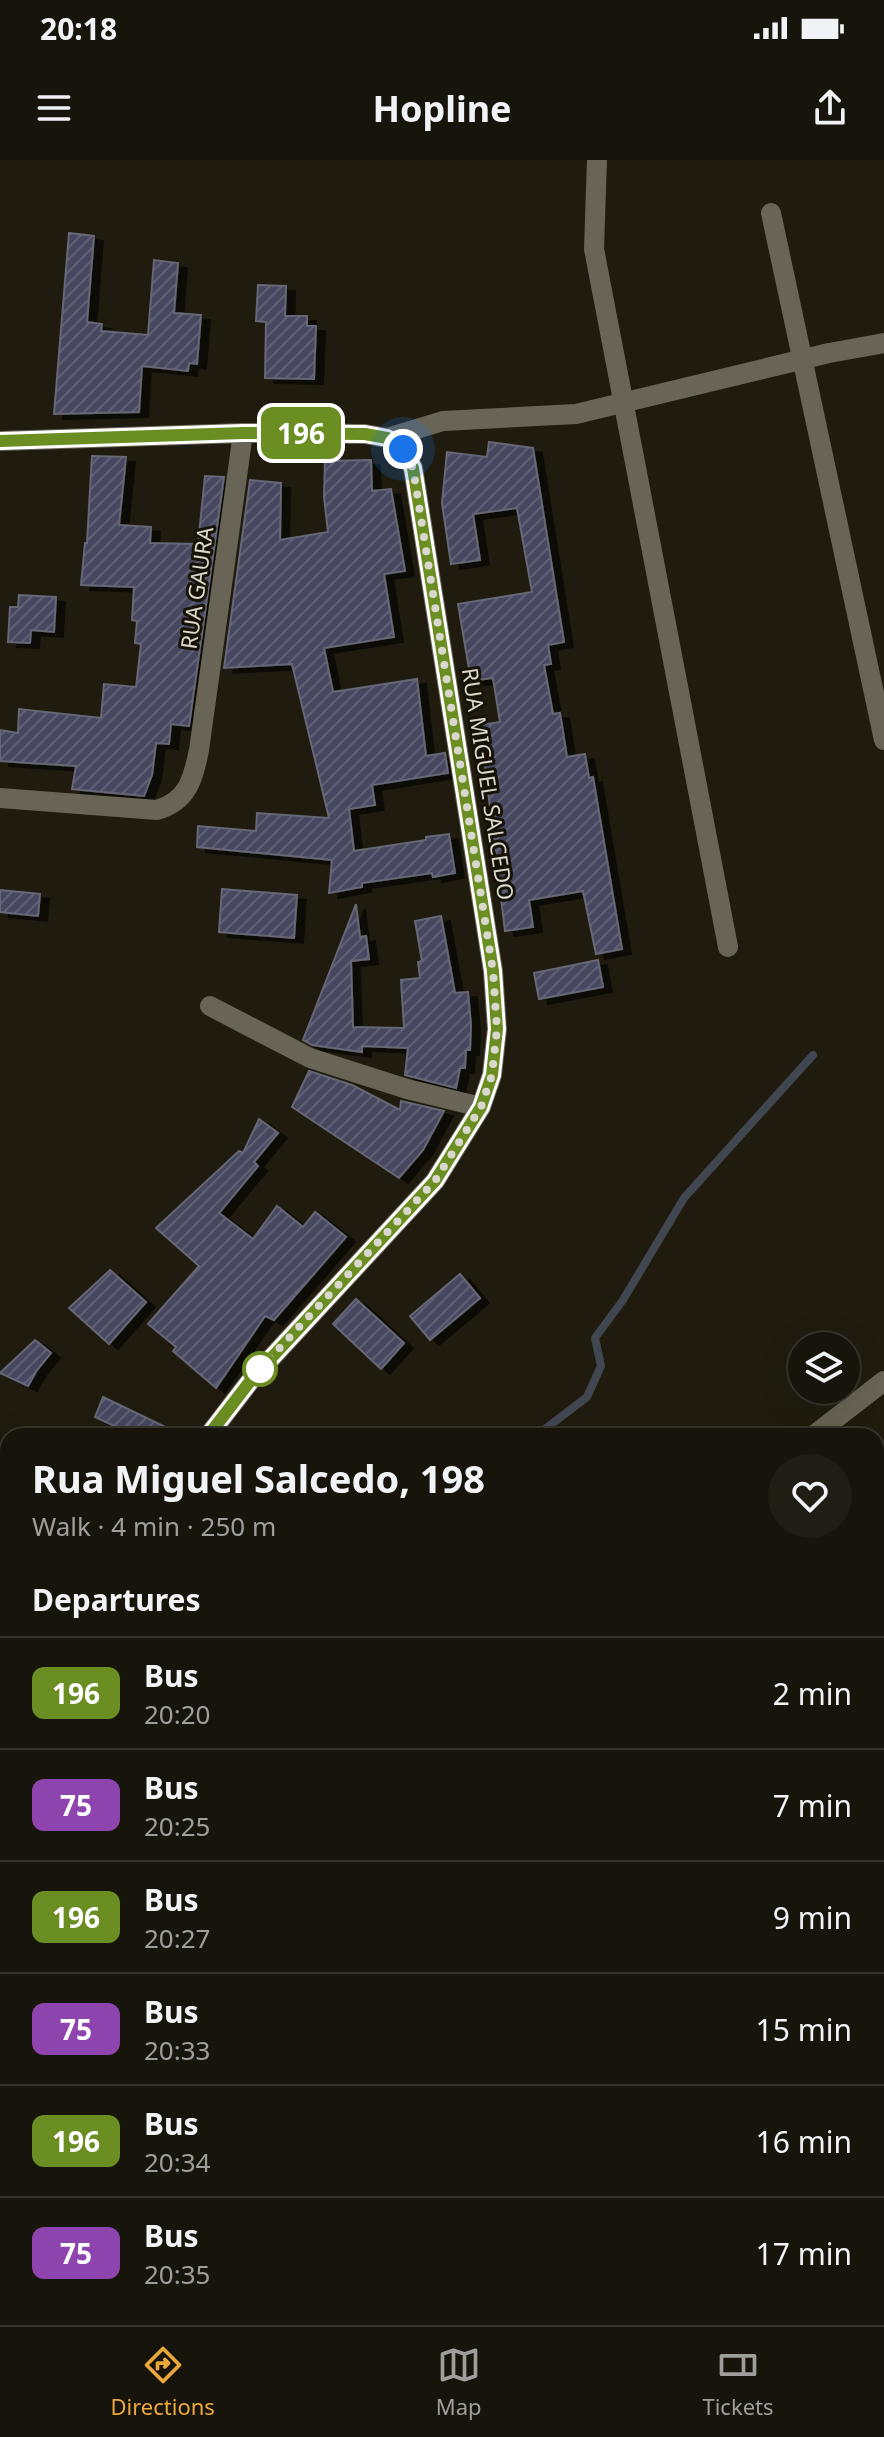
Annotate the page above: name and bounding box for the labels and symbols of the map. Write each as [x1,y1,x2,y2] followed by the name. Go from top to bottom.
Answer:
[255,407,347,459] line badge: 196
[383,429,423,469] your location
[173,524,220,651] street label: RUA GAURA
[456,665,522,902] street label: RUA MIGUEL SALCEDO
[243,1352,277,1386] unlabelled marker

